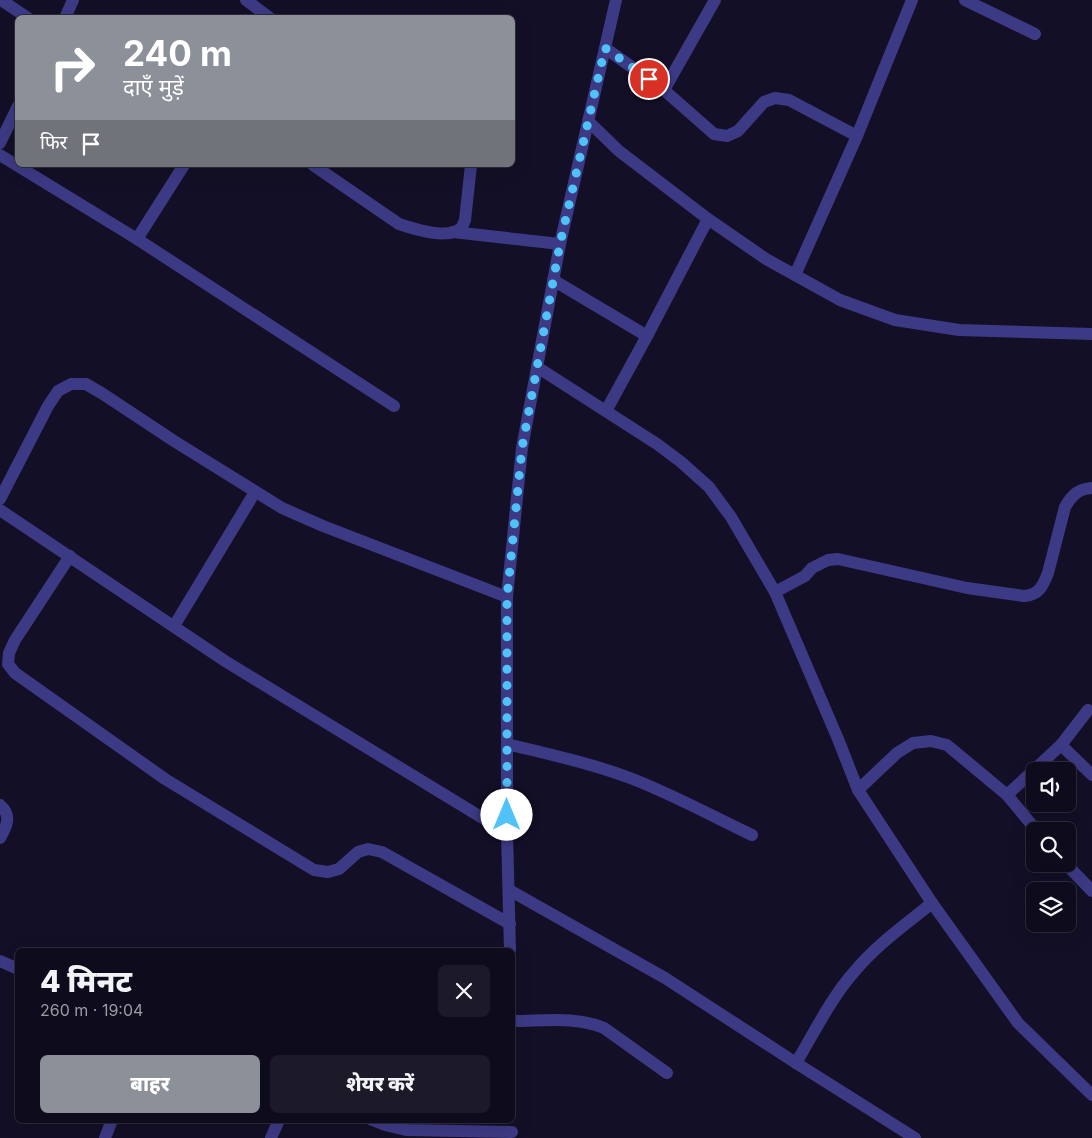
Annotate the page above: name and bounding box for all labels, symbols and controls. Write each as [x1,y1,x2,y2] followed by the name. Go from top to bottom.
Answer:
[123,32,232,74] text: 240 m
[40,35,105,100] icon: right
[628,58,670,100] pin
[635,65,663,93] icon: arrive
[123,74,184,100] text: दाएँ मुड़ें
[77,130,105,158] icon: arrive
[40,131,67,154] text: फिर
[1026,762,1076,932] map controls
[1026,762,1076,812] button: sound
[480,788,532,840] position arrow
[1026,822,1076,872] button: search
[1026,882,1076,932] button: layers
[40,963,132,999] text: 4 मिनट
[438,965,490,1017] button: close
[40,1000,143,1020] text: 260 m · 19:04
[40,1055,260,1113] button: बाहर
[270,1055,490,1113] button: शेयर करें

